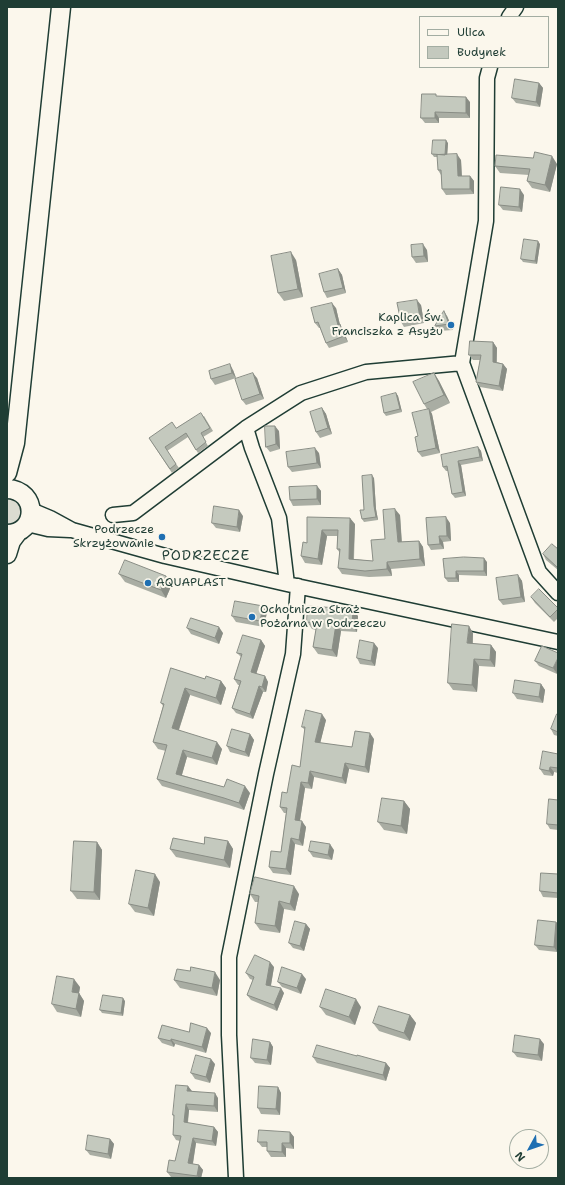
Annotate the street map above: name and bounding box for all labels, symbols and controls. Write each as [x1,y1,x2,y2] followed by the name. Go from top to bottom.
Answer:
[419,16,549,68] legend
[457,24,485,40] text: Ulica
[457,44,506,60] text: Budynek
[331,311,443,339] place label: Kaplica Św. Franciszka z Asyżu
[446,320,456,330] marker: Kaplica Św. Franciszka z Asyżu
[73,523,154,551] place label: Podrzecze Skrzyżowanie
[157,532,167,542] marker: Podrzecze Skrzyżowanie
[162,548,250,564] district label: PODRZECZE
[156,576,226,590] place label: AQUAPLAST
[143,578,153,588] marker: AQUAPLAST
[260,603,386,631] place label: Ochotnicza Straż Pożarna w Podrzeczu
[247,612,257,622] marker: Ochotnicza Straż Pożarna w Podrzeczu
[509,1129,549,1169] north arrow
[512,1148,529,1165] text: N

